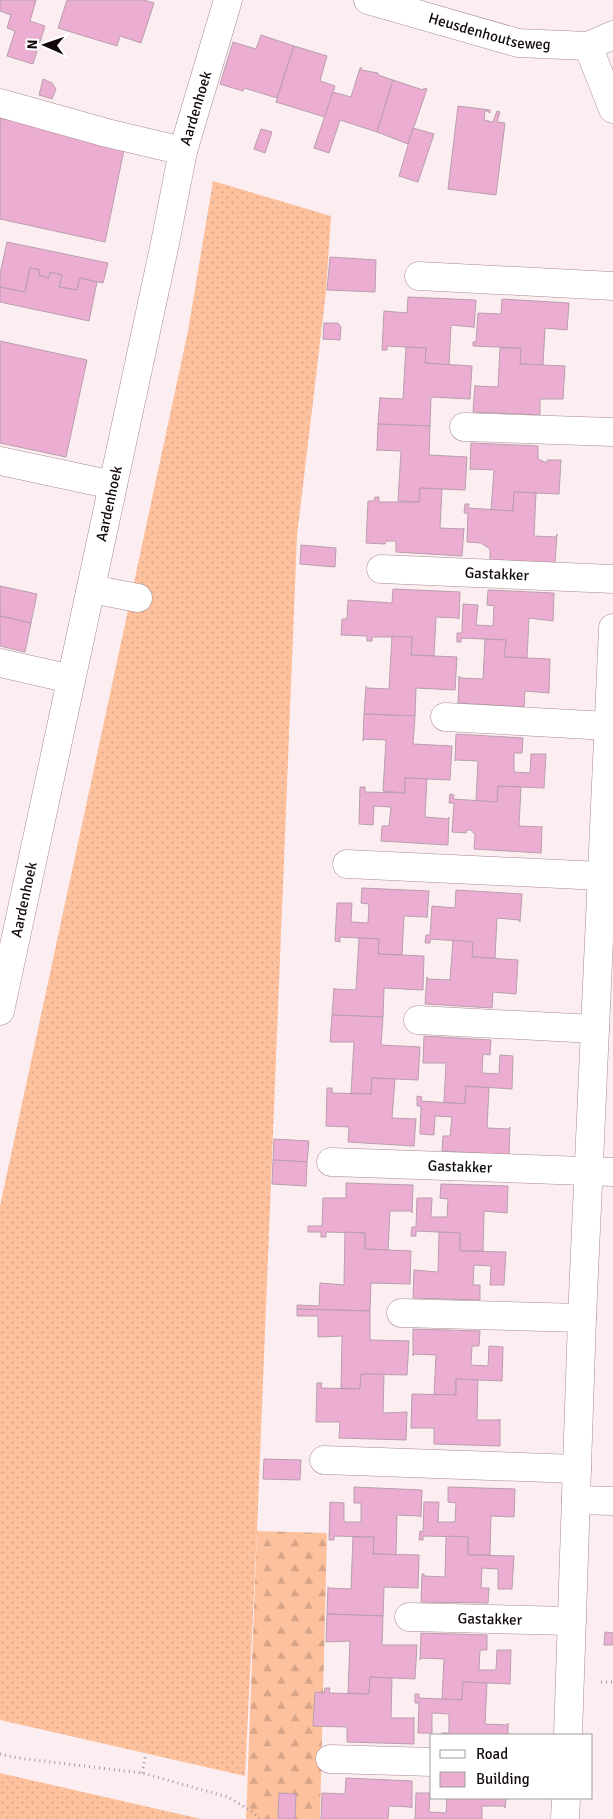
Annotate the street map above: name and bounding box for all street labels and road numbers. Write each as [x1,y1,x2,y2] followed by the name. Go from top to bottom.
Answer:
[426,9,551,53] street label: Heusdenhoutseweg
[176,68,216,148] street label: Aardenhoek
[92,464,126,543] street label: Aardenhoek
[464,564,530,584] street label: Gastakker
[7,860,41,939] street label: Aardenhoek
[427,1156,493,1177] street label: Gastakker
[458,1609,523,1629] street label: Gastakker

